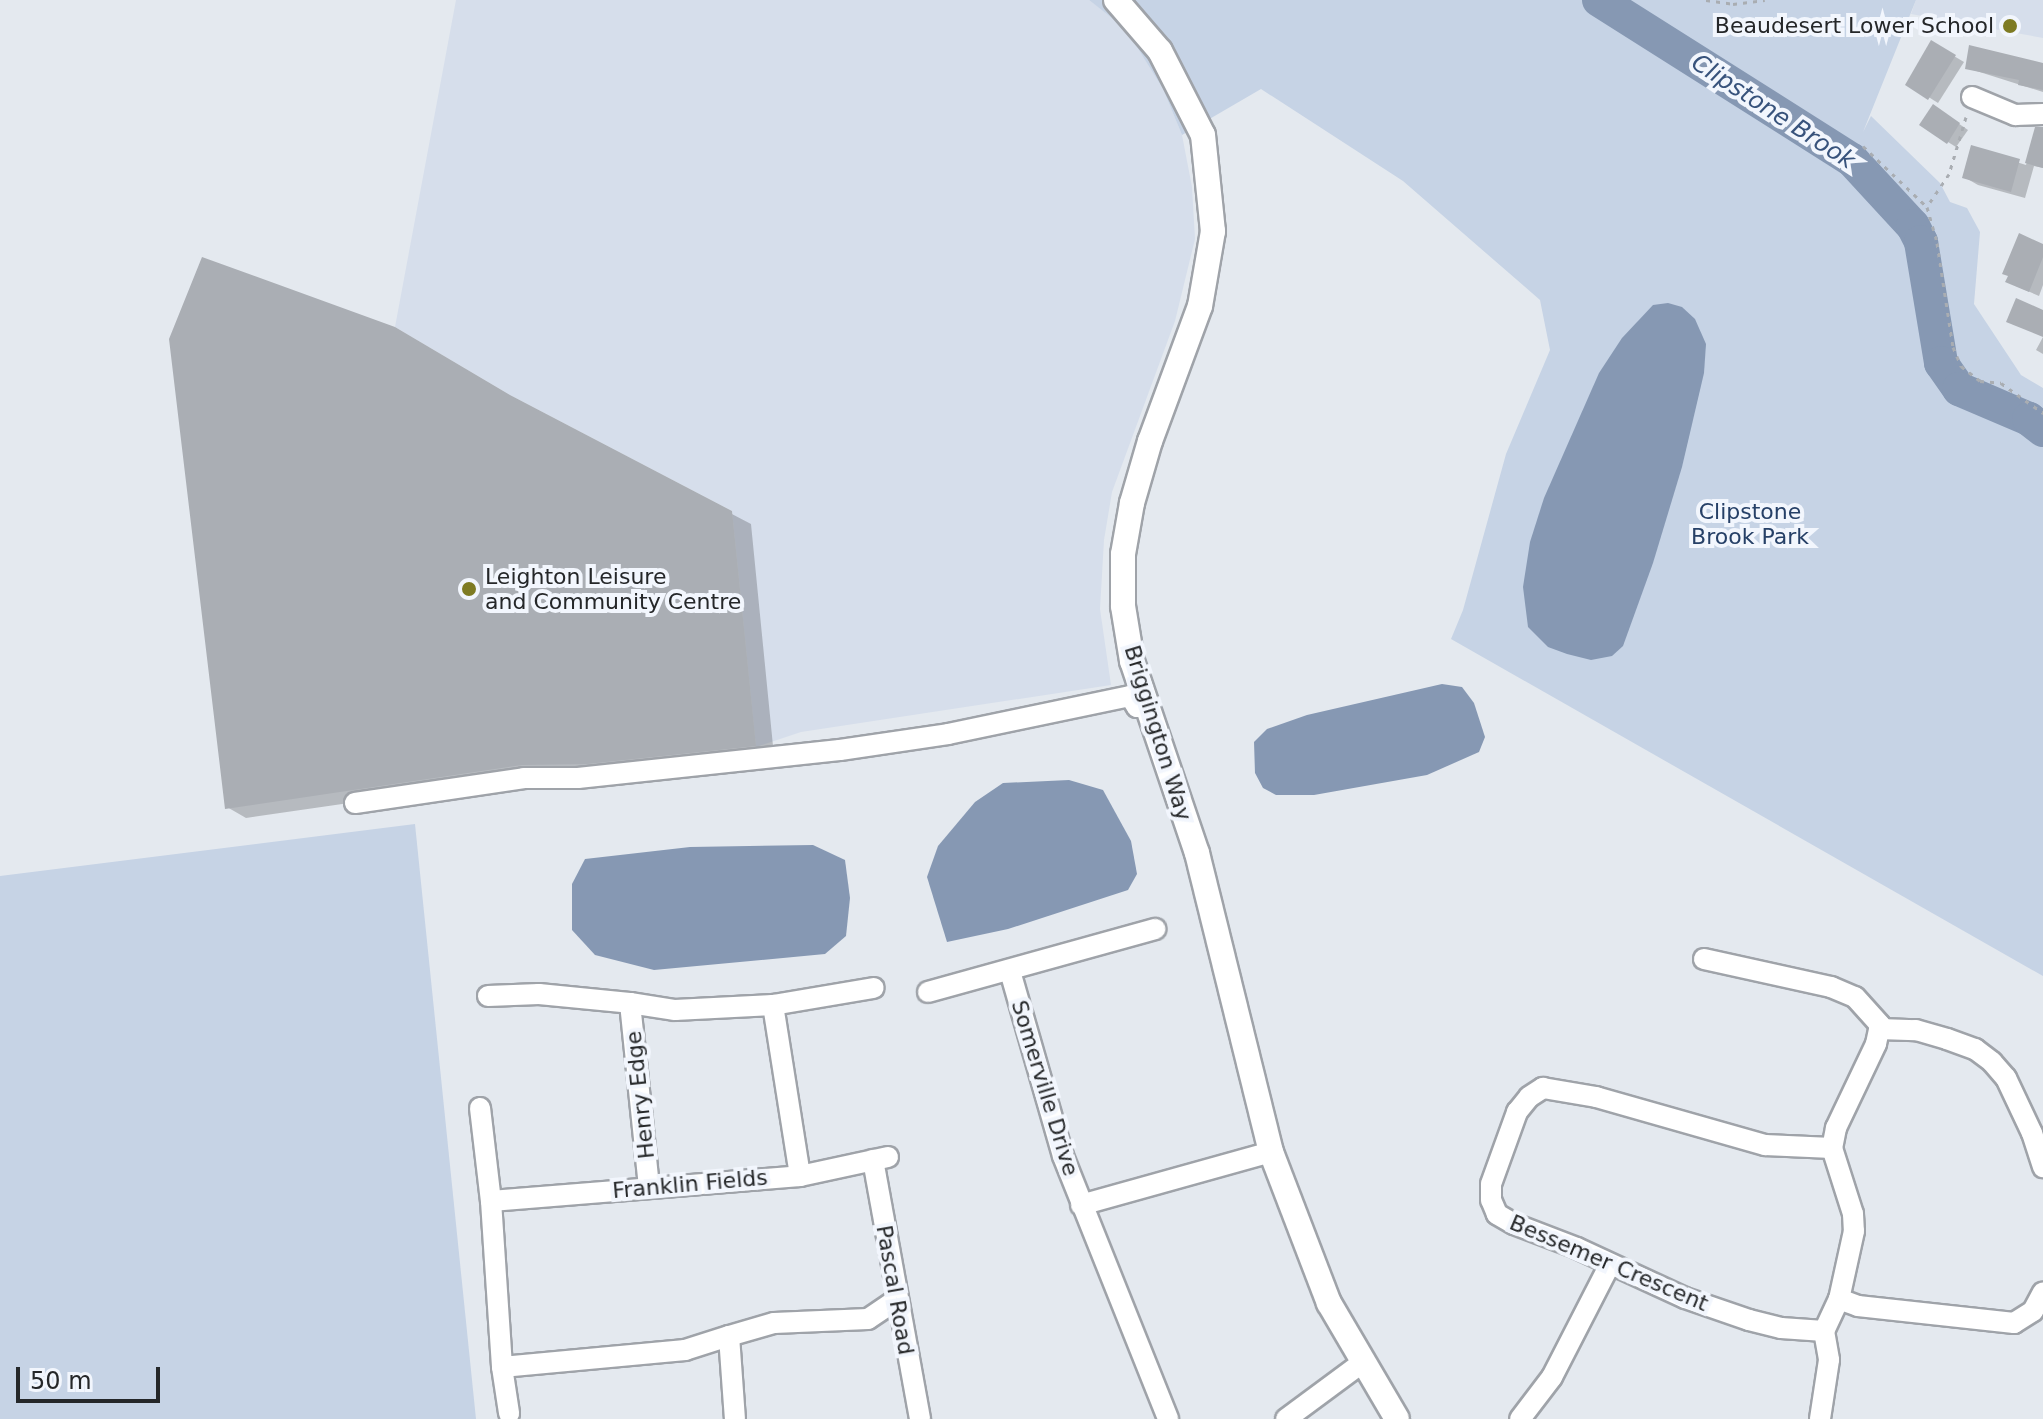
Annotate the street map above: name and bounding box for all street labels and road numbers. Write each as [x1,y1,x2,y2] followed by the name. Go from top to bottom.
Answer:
[1119,642,1197,824] street label: Briggington Way
[1006,997,1084,1179] street label: Somerville Drive
[620,1030,660,1160] street label: Henry Edge
[611,1164,769,1204] street label: Franklin Fields
[1506,1209,1712,1317] street label: Bessemer Crescent
[871,1223,919,1357] street label: Pascal Road

